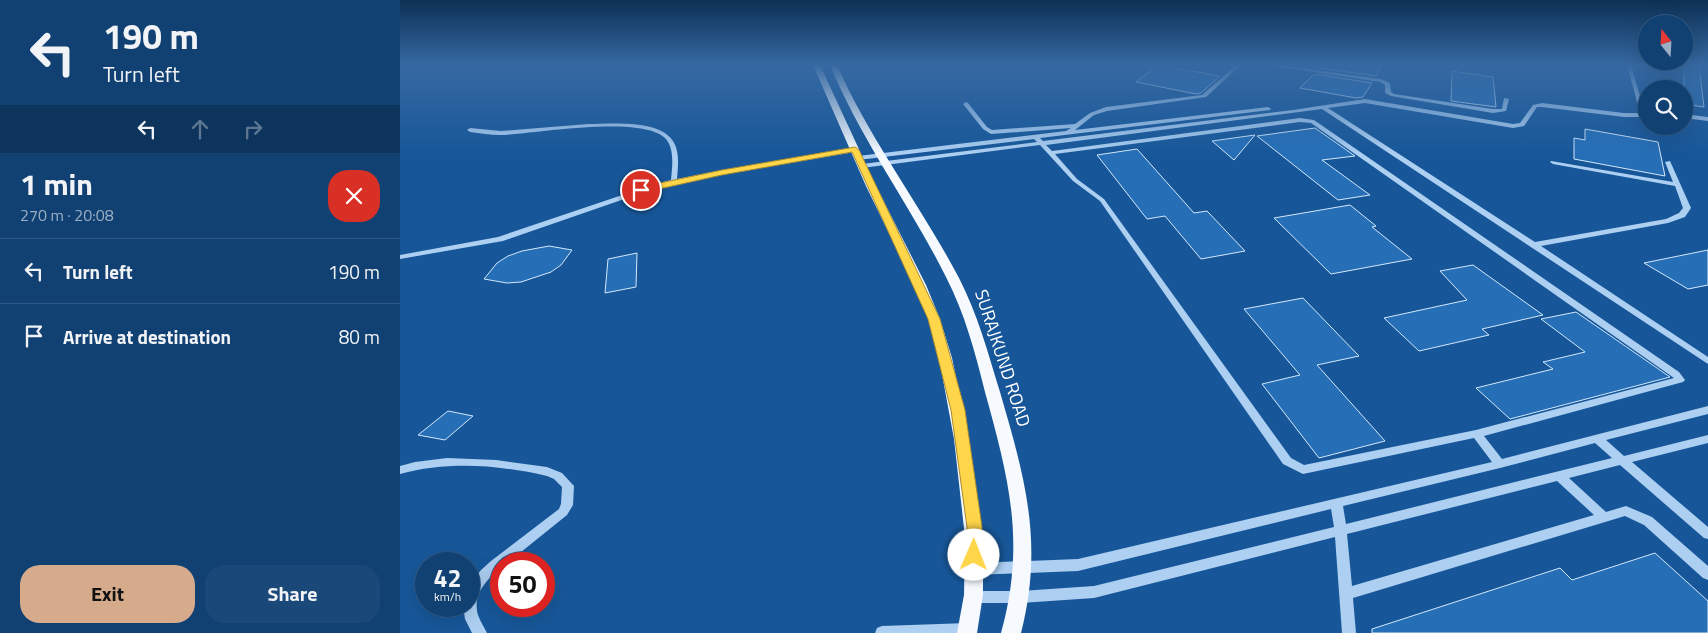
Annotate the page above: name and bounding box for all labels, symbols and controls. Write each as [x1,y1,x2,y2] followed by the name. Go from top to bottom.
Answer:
[103,9,199,63] text: 190 m
[1638,15,1692,70] north arrow
[1638,15,1693,135] map controls
[20,20,85,85] icon: left
[103,57,180,91] text: Turn left
[1638,80,1693,135] button: search
[133,115,161,143] icon: left
[186,115,214,143] icon: ahead
[239,115,267,143] icon: right
[20,161,93,207] text: 1 min
[620,169,662,211] pin
[328,170,380,222] button: close
[627,176,655,204] icon: arrive
[20,203,114,227] text: 270 m · 20:08
[20,257,48,285] icon: left
[63,257,133,286] text: Turn left
[328,257,380,286] text: 190 m
[968,286,1038,430] street label: SURAJKUND ROAD
[20,322,48,350] icon: arrive
[63,322,231,351] text: Arrive at destination
[339,322,380,351] text: 80 m
[947,528,999,580] position arrow
[490,552,555,617] speed limit sign: 50
[433,559,462,597] text: 42
[20,565,195,623] button: Exit
[205,565,380,623] button: Share
[434,587,461,606] text: km/h

